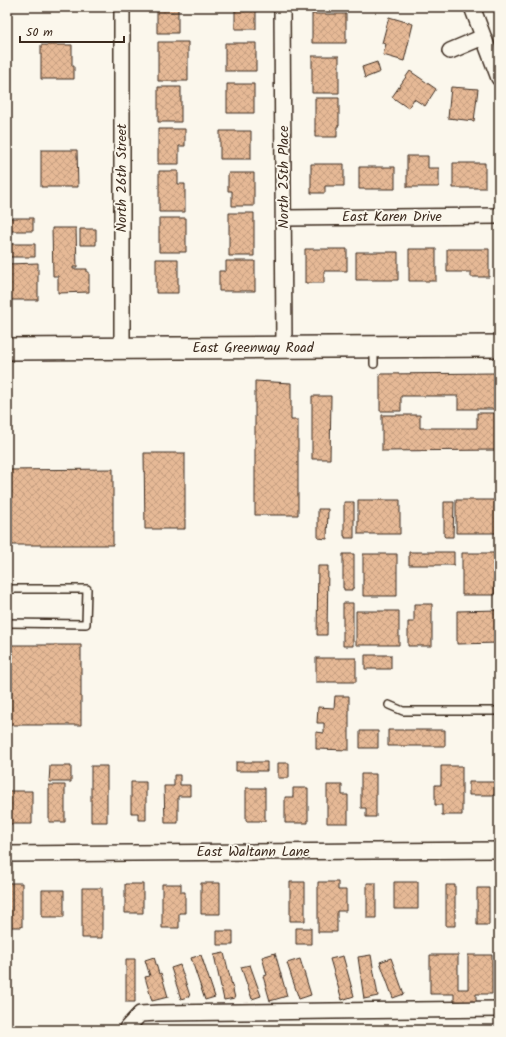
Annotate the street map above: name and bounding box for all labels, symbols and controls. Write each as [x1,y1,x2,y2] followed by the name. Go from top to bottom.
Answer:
[20,18,124,44] scale bar
[26,23,53,42] text: 50 m
[111,123,133,232] street label: North 26th Street
[273,125,295,229] street label: North 25th Place
[342,206,443,228] street label: East Karen Drive
[192,337,315,359] street label: East Greenway Road
[196,841,310,863] street label: East Waltann Lane

